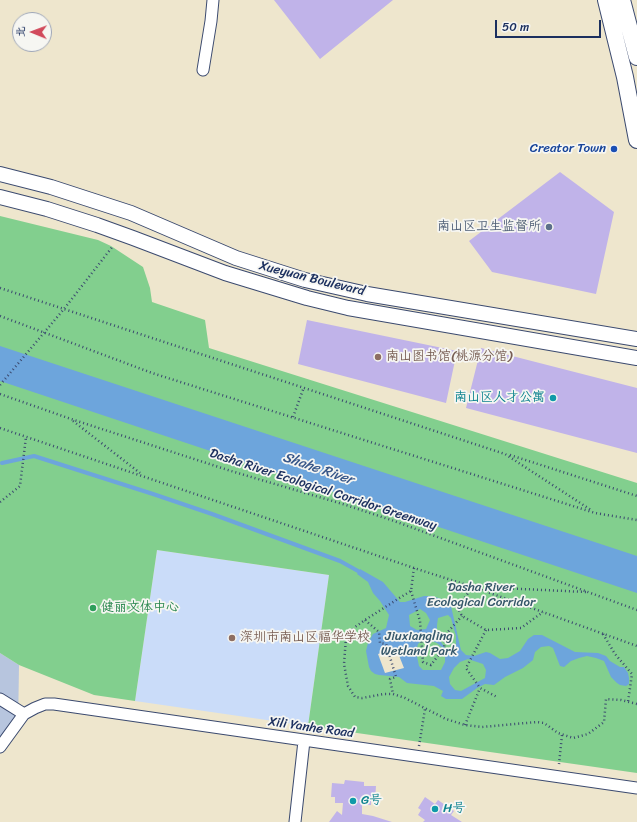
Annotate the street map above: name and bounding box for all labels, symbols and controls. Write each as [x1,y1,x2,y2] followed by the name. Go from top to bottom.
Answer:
[12,12,52,52] north arrow
[497,12,603,38] scale bar
[502,16,529,38] text: 50 m
[11,26,30,37] text: 北
[530,141,606,157] place label: Creator Town
[609,144,619,154] marker: Creator Town
[437,219,541,235] place label: 南山区卫生监督所
[544,222,554,232] marker: 南山区卫生监督所
[258,258,366,300] street label: Xueyuan Boulevard
[386,349,512,365] place label: 南山图书馆(桃源分馆)
[373,352,383,362] marker: 南山图书馆(桃源分馆)
[454,390,545,406] place label: 南山区人才公寓
[548,393,558,403] marker: 南山区人才公寓
[208,446,438,534] street label: Dasha River Ecological Corridor Greenway
[281,449,355,489] water label: Shahe River
[427,580,535,611] park label: Dasha River Ecological Corridor
[101,600,179,616] place label: 健丽文体中心
[88,603,98,613] marker: 健丽文体中心
[381,629,457,660] park label: Jiuxiangling Wetland Park
[240,630,370,646] place label: 深圳市南山区福华学校
[227,633,237,643] marker: 深圳市南山区福华学校
[267,714,355,742] street label: Xili Yanhe Road
[361,793,382,809] place label: G号
[348,796,358,806] marker: G号
[443,801,465,817] place label: H号
[430,804,440,814] marker: H号

